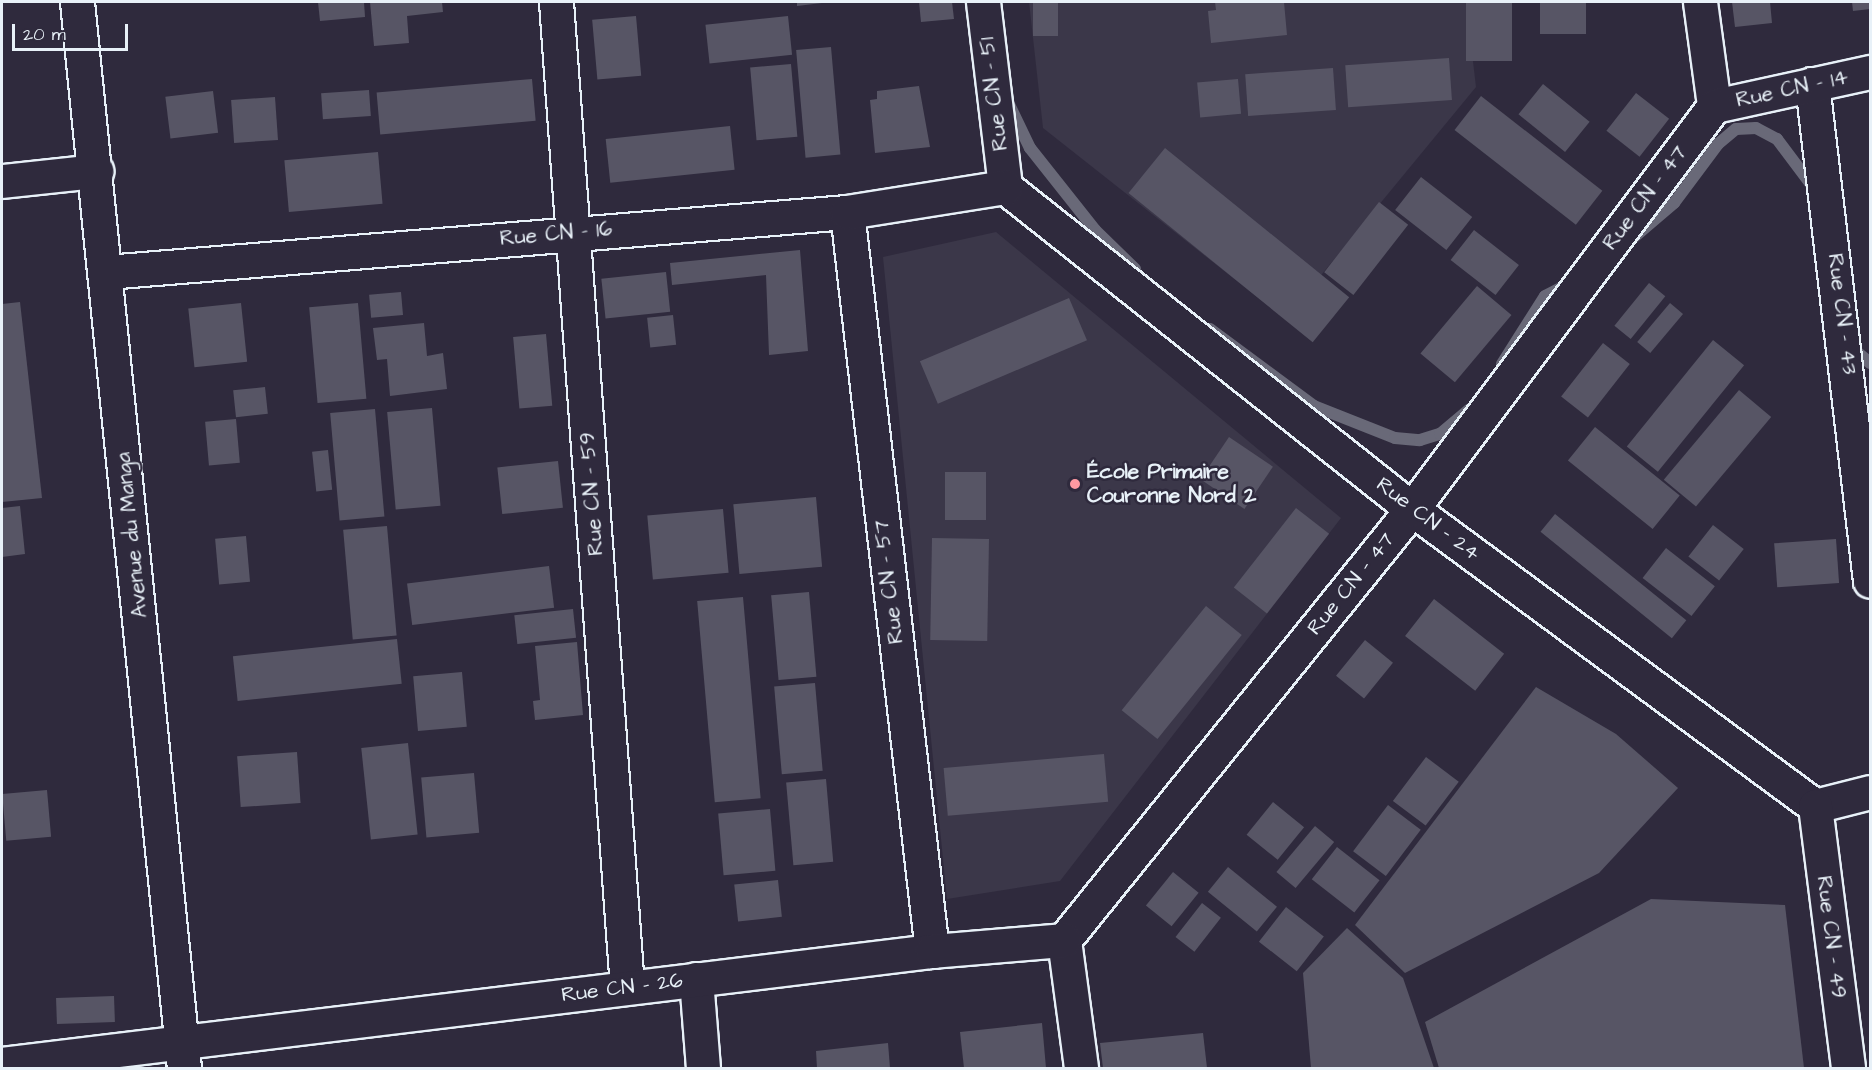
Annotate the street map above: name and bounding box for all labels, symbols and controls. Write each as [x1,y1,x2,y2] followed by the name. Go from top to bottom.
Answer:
[15,12,130,50] scale bar
[23,22,66,47] text: 20 m
[975,36,1013,152] street label: Rue CN - 51
[1734,65,1850,113] street label: Rue CN - 14
[1598,141,1692,255] street label: Rue CN - 47
[499,217,613,251] street label: Rue CN - 16
[1822,252,1862,376] street label: Rue CN - 43
[575,431,609,557] street label: Rue CN - 59
[111,451,153,619] street label: Avenue du Manga
[1087,459,1256,509] place label: École Primaire Couronne Nord 2
[1371,472,1485,566] street label: Rue CN - 24
[1068,477,1082,491] marker: École Primaire Couronne Nord 2
[869,519,909,645] street label: Rue CN - 57
[1302,528,1400,640] street label: Rue CN - 47
[1811,874,1851,1000] street label: Rue CN - 49
[560,968,684,1008] street label: Rue CN - 26

